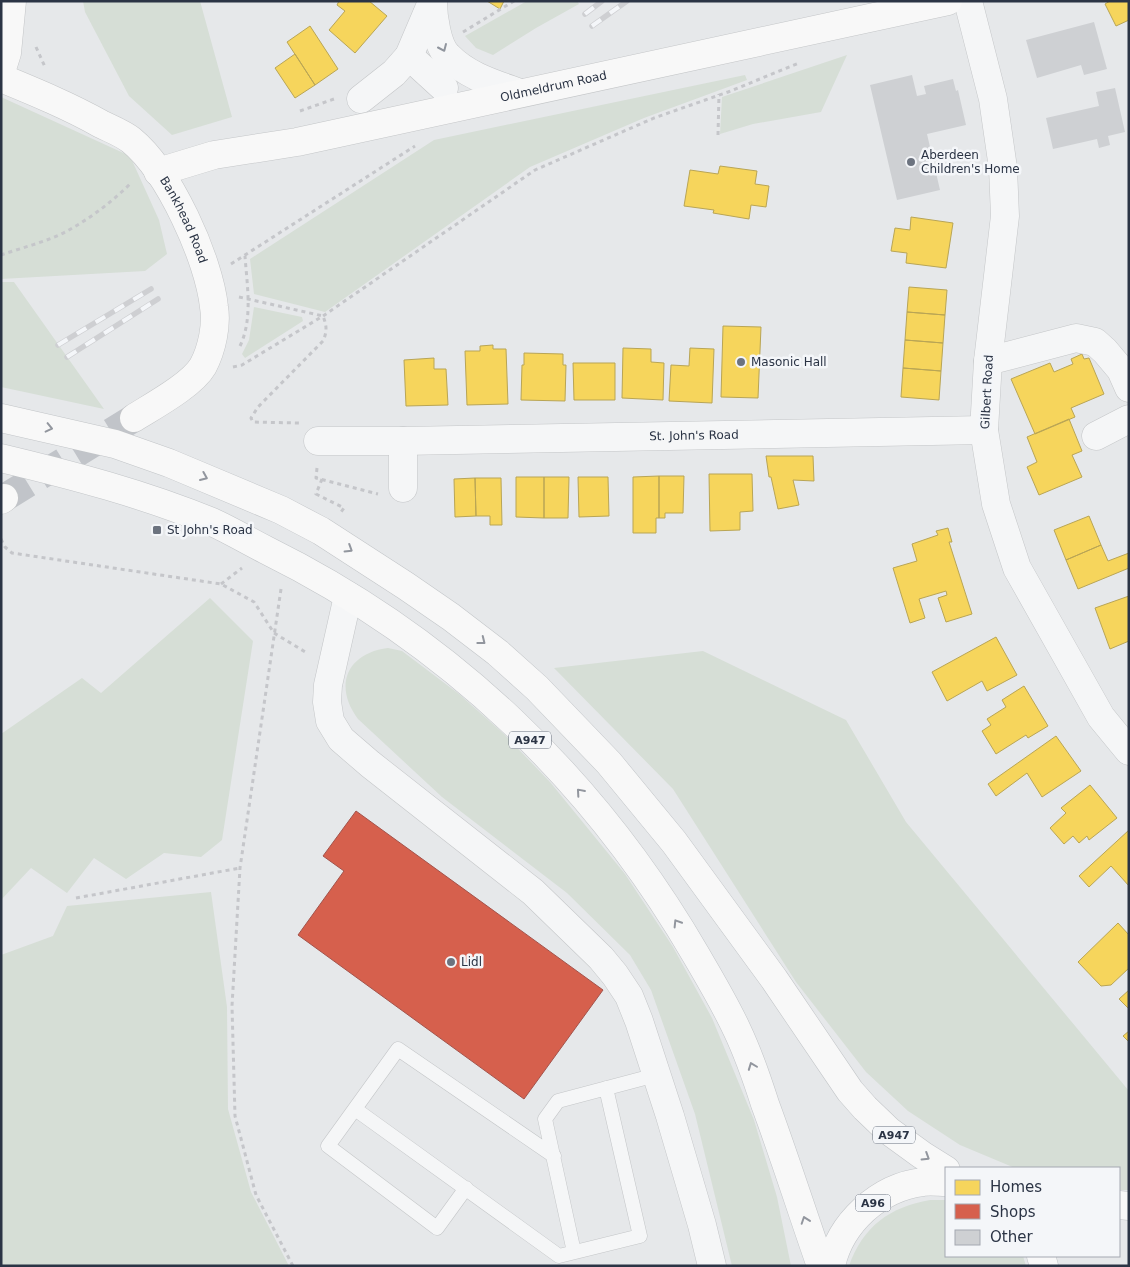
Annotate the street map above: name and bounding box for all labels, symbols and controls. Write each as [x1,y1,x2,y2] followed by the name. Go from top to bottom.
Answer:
[437,43,448,52] one-way arrow
[499,68,608,105] street label: Oldmeldrum Road
[921,148,1020,176] place label: Aberdeen Children's Home
[905,156,917,168] marker: Aberdeen Children's Home
[157,174,210,265] street label: Bankhead Road
[978,354,996,430] street label: Gilbert Road
[751,355,827,369] place label: Masonic Hall
[735,356,747,368] marker: Masonic Hall
[44,422,53,432] one-way arrow
[649,428,739,443] street label: St. John's Road
[199,470,208,481] one-way arrow
[167,523,253,537] place label: St John's Road
[151,524,163,536] marker: St John's Road
[344,542,353,552] one-way arrow
[476,636,485,644] one-way arrow
[509,732,551,748] road number: A947
[577,789,586,798] one-way arrow
[673,919,683,928] one-way arrow
[461,955,482,969] place label: Lidl
[445,956,457,968] marker: Lidl
[747,1062,758,1071] one-way arrow
[873,1126,915,1144] road number: A947
[920,1151,930,1160] one-way arrow
[945,1167,1120,1257] legend
[990,1178,1042,1196] text: Homes
[856,1194,890,1212] road number: A96
[990,1203,1036,1221] text: Shops
[801,1216,811,1225] one-way arrow
[990,1228,1033,1246] text: Other

